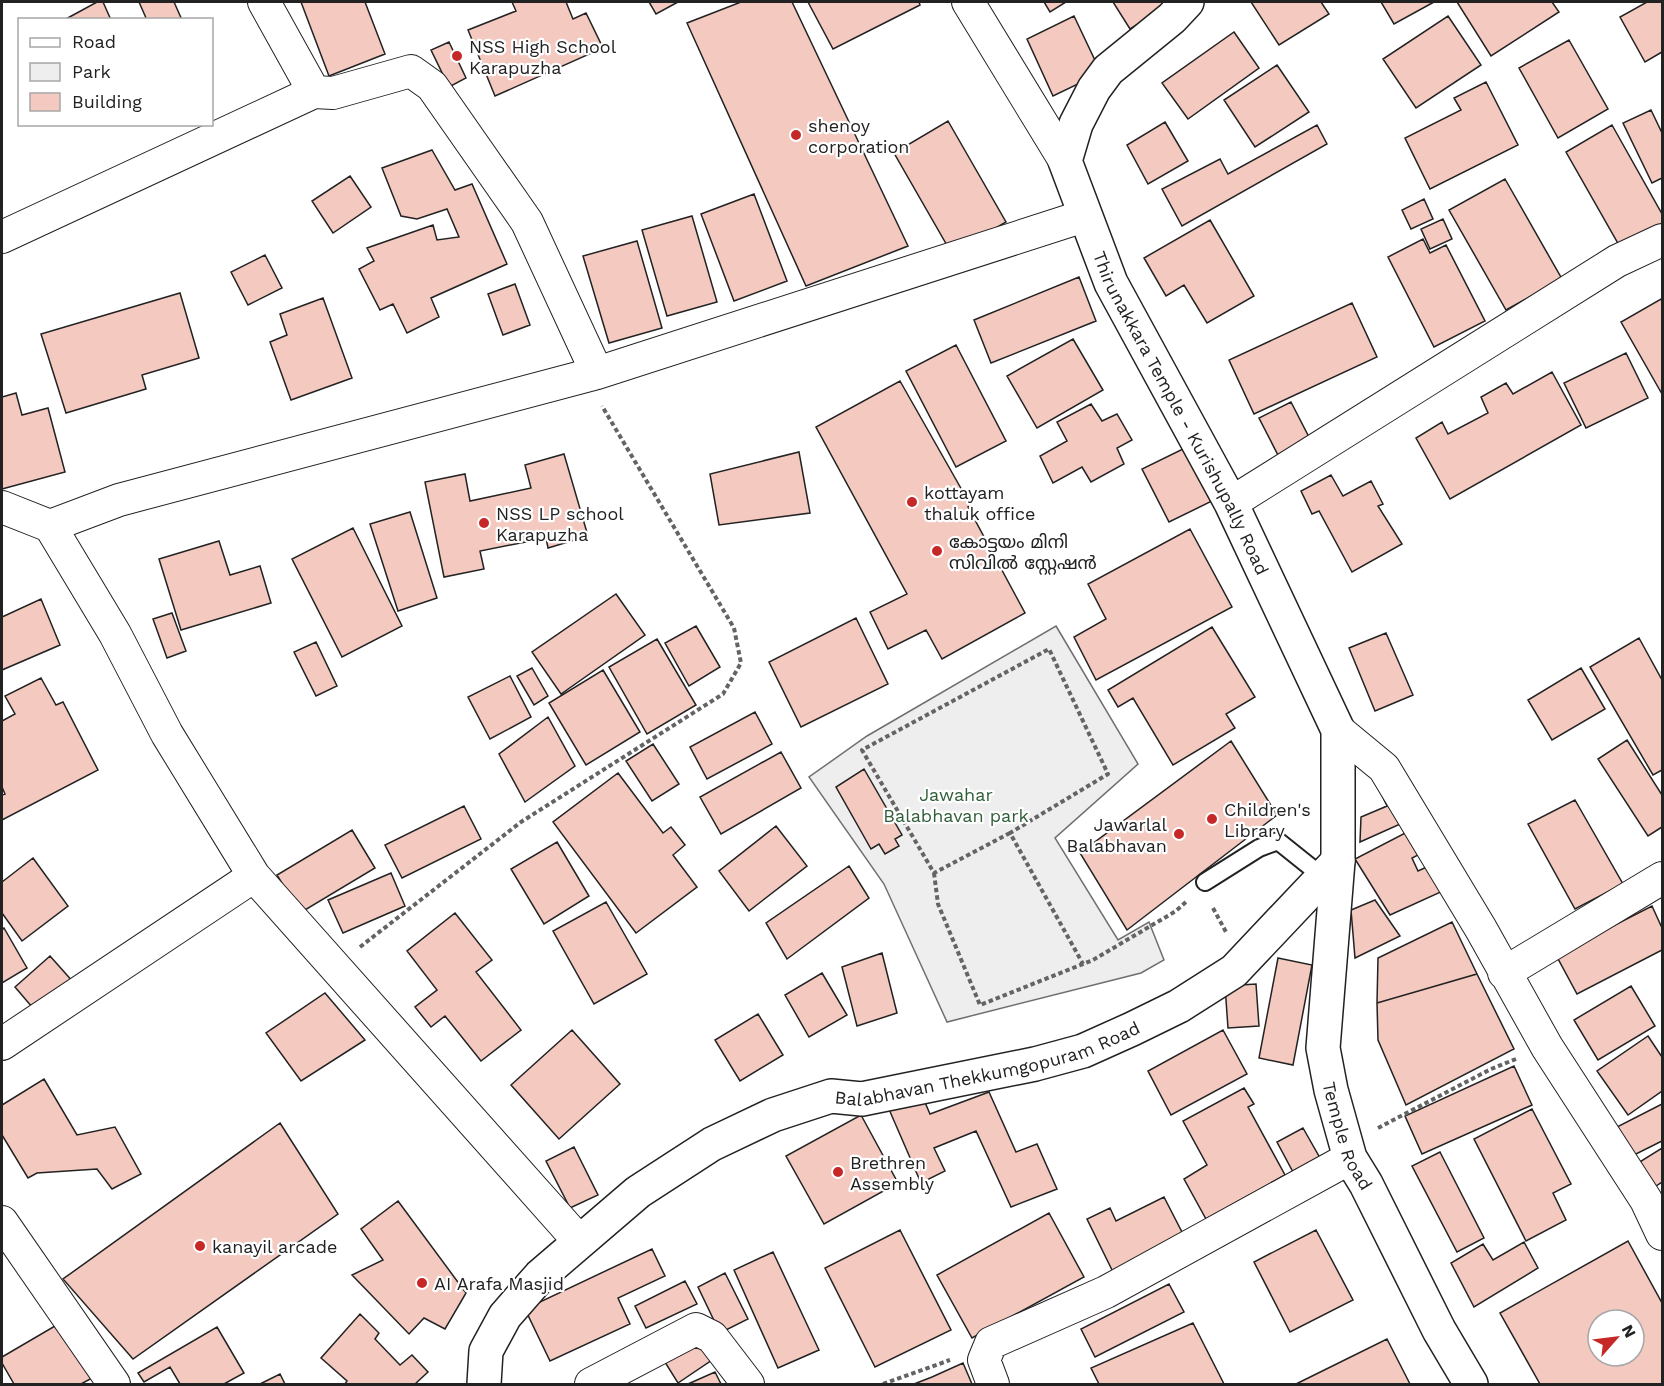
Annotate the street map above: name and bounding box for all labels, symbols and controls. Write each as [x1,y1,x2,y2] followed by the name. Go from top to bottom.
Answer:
[18,18,213,126] legend
[72,31,116,52] text: Road
[469,36,617,78] place label: NSS High School Karapuzha
[450,49,464,63] marker: NSS High School Karapuzha
[72,61,111,82] text: Park
[72,91,142,112] text: Building
[808,115,910,157] place label: shenoy corporation
[789,128,803,142] marker: shenoy corporation
[1089,248,1274,578] street label: Thirunakkara Temple - Kurishupally Road
[924,482,1035,524] place label: kottayam thaluk office
[905,495,919,509] marker: kottayam thaluk office
[496,503,624,545] place label: NSS LP school Karapuzha
[477,516,491,530] marker: NSS LP school Karapuzha
[949,531,1097,575] place label: കോട്ടയം മിനി സിവിൽ സ്റ്റേഷൻ
[930,544,944,558] marker: കോട്ടയം മിനി സിവിൽ സ്റ്റേഷൻ
[883,784,1029,826] park label: Jawahar Balabhavan park
[1224,799,1311,841] place label: Children's Library
[1205,812,1219,826] marker: Children's Library
[1067,814,1167,856] place label: Jawarlal Balabhavan
[1172,827,1186,841] marker: Jawarlal Balabhavan
[834,1016,1143,1110] street label: Balabhavan Thekkumgopuram Road
[1319,1080,1377,1193] street label: Temple Road
[850,1152,935,1194] place label: Brethren Assembly
[831,1165,845,1179] marker: Brethren Assembly
[212,1236,337,1257] place label: kanayil arcade
[193,1239,207,1253] marker: kanayil arcade
[434,1273,564,1294] place label: AI Arafa Masjid
[415,1276,429,1290] marker: AI Arafa Masjid
[1586,1308,1646,1368] north arrow
[1618,1321,1640,1341] text: N

